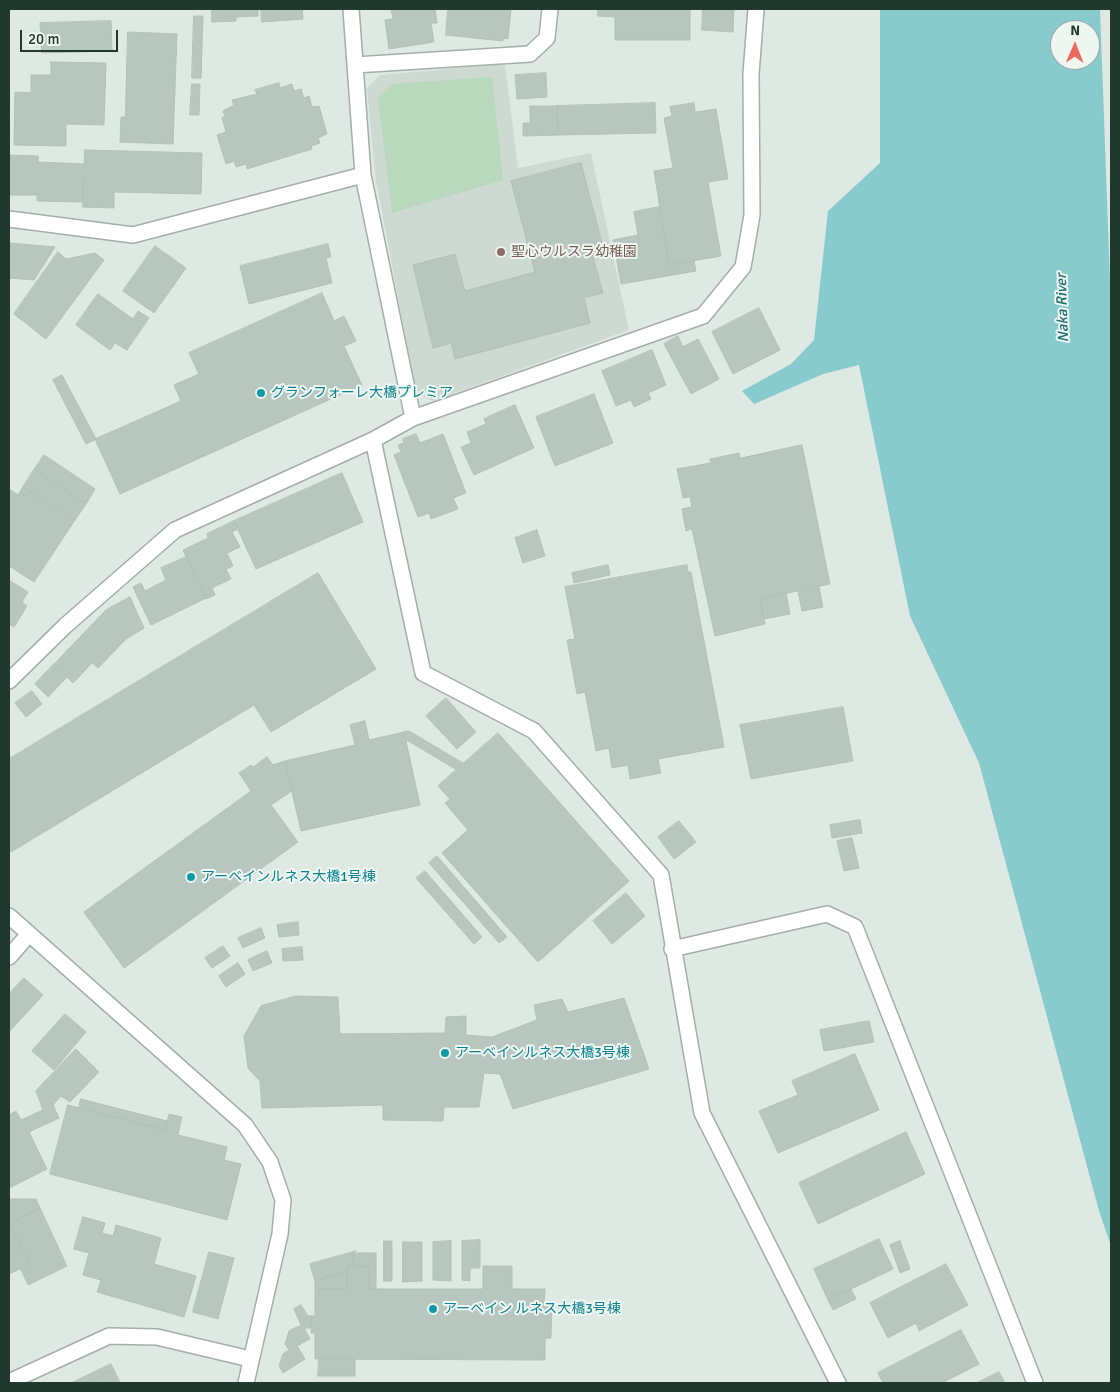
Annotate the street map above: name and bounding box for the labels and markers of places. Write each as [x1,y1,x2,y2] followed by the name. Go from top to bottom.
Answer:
[511,244,637,260] place label: 聖心ウルスラ幼稚園
[495,246,507,258] marker: 聖心ウルスラ幼稚園
[271,385,453,401] place label: グランフォーレ大橋プレミア
[255,387,267,399] marker: グランフォーレ大橋プレミア
[201,869,376,885] place label: アーベインルネス大橋1号棟
[185,871,197,883] marker: アーベインルネス大橋1号棟
[455,1045,630,1061] place label: アーベインルネス大橋3号棟
[439,1047,451,1059] marker: アーベインルネス大橋3号棟
[443,1301,621,1317] place label: アーベイン ルネス大橋3号棟
[427,1303,439,1315] marker: アーベイン ルネス大橋3号棟

